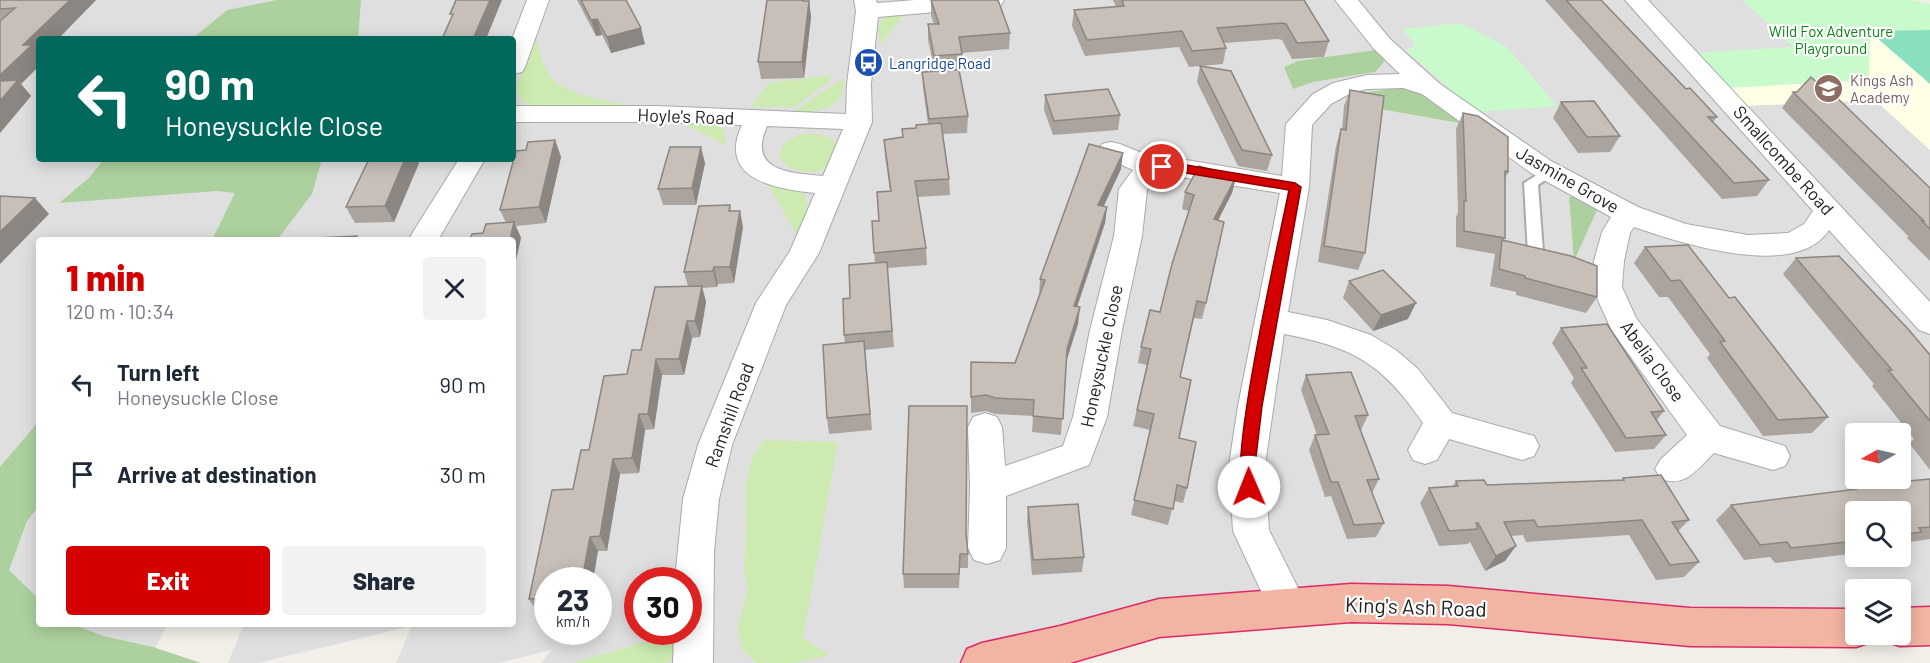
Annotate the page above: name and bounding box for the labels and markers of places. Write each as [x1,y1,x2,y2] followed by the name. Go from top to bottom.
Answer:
[852,47,884,79] bus stop icon: Langridge Road
[889,54,991,72] place label: Langridge Road
[1850,71,1914,106] place label: Kings Ash Academy
[1813,73,1845,105] school or university icon: Kings Ash Academy
[1136,141,1187,192] pin

